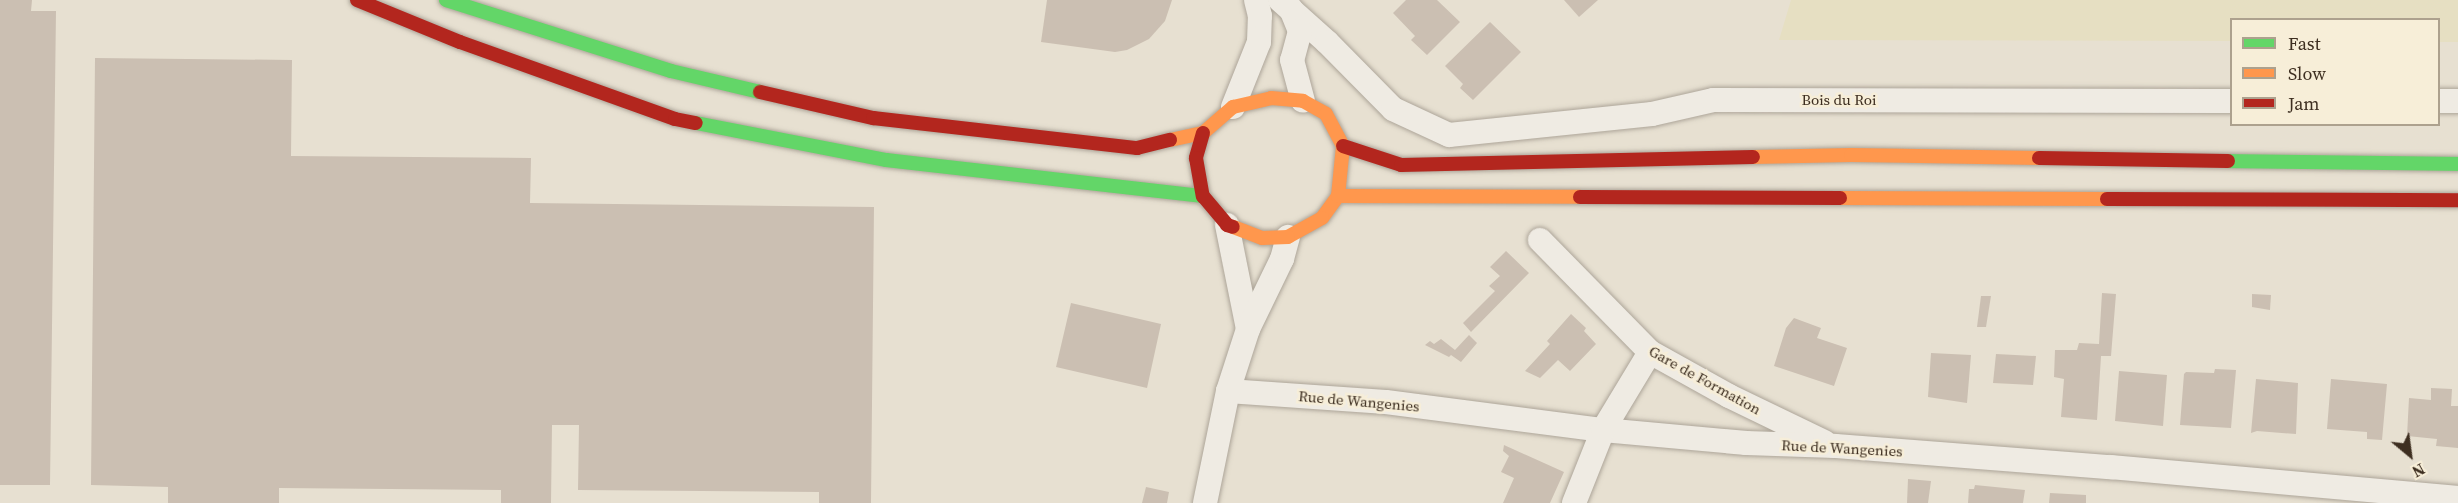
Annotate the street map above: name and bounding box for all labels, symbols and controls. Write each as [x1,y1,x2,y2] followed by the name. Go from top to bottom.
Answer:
[2230,18,2440,126] legend
[2288,31,2321,56] text: Fast
[2288,61,2326,86] text: Slow
[1801,91,1877,109] street label: Bois du Roi
[2288,91,2320,116] text: Jam
[1646,342,1764,418] street label: Gare de Formation
[1297,387,1421,415] street label: Rue de Wangenies
[2380,425,2440,485] north arrow
[1781,436,1903,460] street label: Rue de Wangenies
[2408,458,2429,483] text: N

